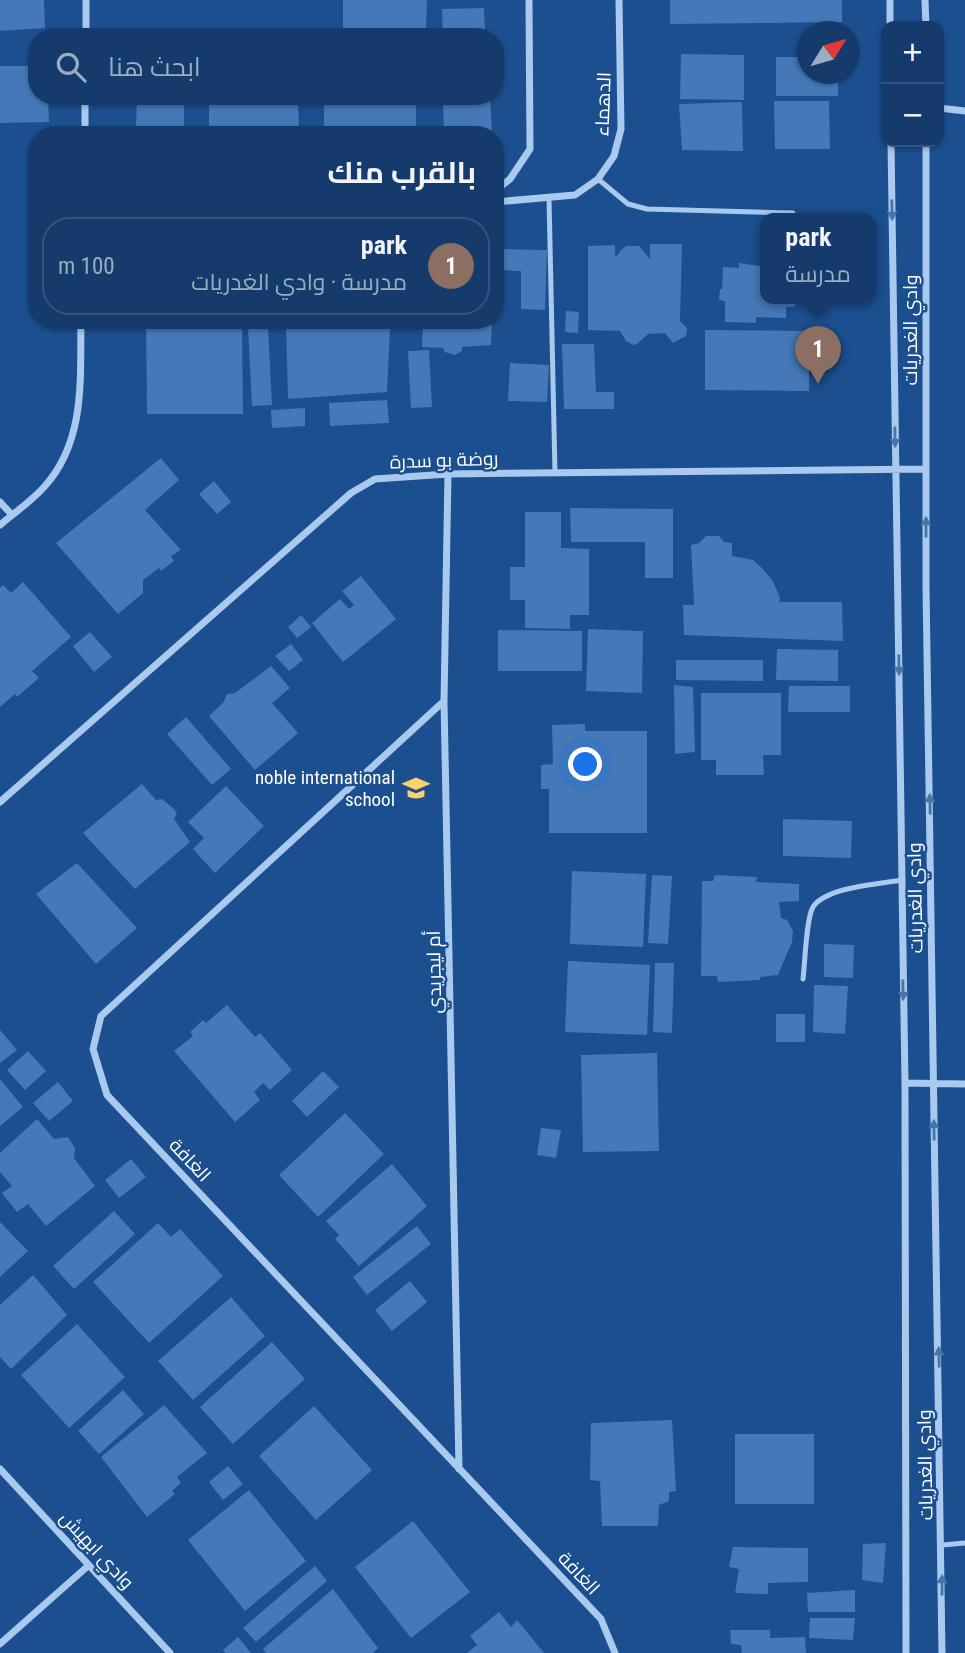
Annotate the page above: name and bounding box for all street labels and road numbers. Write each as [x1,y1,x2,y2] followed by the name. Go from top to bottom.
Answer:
[590,71,616,137] street label: الدهماء
[899,275,925,385] street label: وادي الغدريات
[389,447,499,473] street label: روضة بو سدرة
[903,842,930,954] street label: وادي الغدريات
[422,930,449,1014] street label: أم ليجريدي
[164,1134,216,1186] street label: الغافة
[913,1409,940,1521] street label: وادي الغدريات
[53,1506,139,1596] street label: وادي ابهيش
[553,1547,605,1599] street label: الغافة

